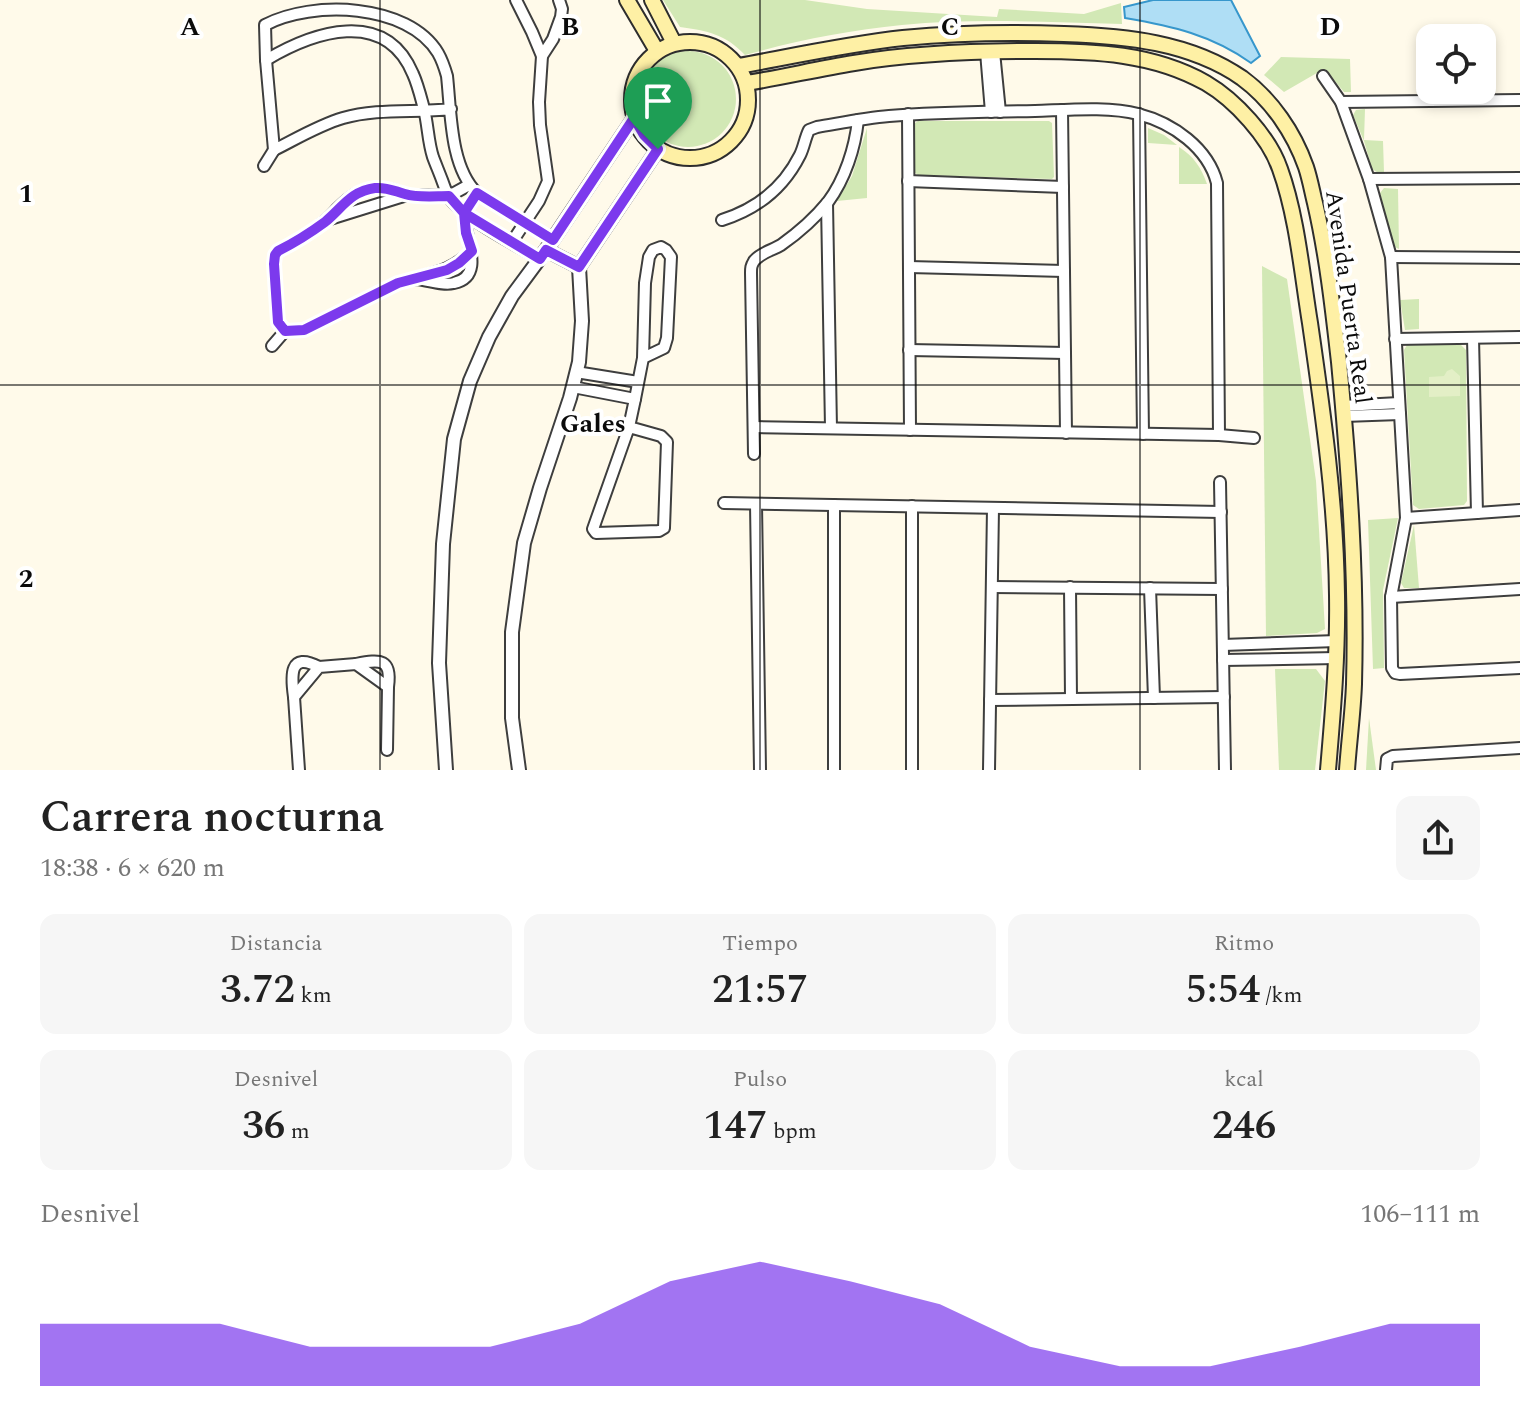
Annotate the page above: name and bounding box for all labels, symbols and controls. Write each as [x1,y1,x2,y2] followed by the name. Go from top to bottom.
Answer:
[180,7,200,47] text: A
[561,7,579,47] text: B
[941,7,959,47] text: C
[1320,7,1340,47] text: D
[1416,24,1496,104] map controls
[1416,24,1496,104] button: locate
[624,67,692,149] pin
[636,79,680,123] icon: arrive
[19,174,33,214] text: 1
[1315,188,1381,406] street label: Avenida Puerta Real
[560,404,626,444] district label: Gales
[19,559,33,599] text: 2
[40,784,384,851] text: Carrera nocturna
[1396,796,1480,880] button: share
[40,848,225,888] text: 18:38 · 6 × 620 m
[230,927,322,960] text: Distancia
[722,927,798,960] text: Tiempo
[1214,927,1274,960] text: Ritmo
[220,960,295,1021] text: 3.72
[712,960,808,1021] text: 21:57
[1186,960,1260,1021] text: 5:54
[295,979,332,1012] text: km
[1260,979,1302,1012] text: /km
[234,1063,318,1096] text: Desnivel
[733,1063,787,1096] text: Pulso
[1224,1063,1264,1096] text: kcal
[242,1096,285,1157] text: 36
[703,1096,768,1157] text: 147
[1212,1096,1276,1157] text: 246
[285,1115,310,1148] text: m
[768,1115,817,1148] text: bpm
[40,1194,140,1234] text: Desnivel
[1360,1194,1480,1234] text: 106–111 m

